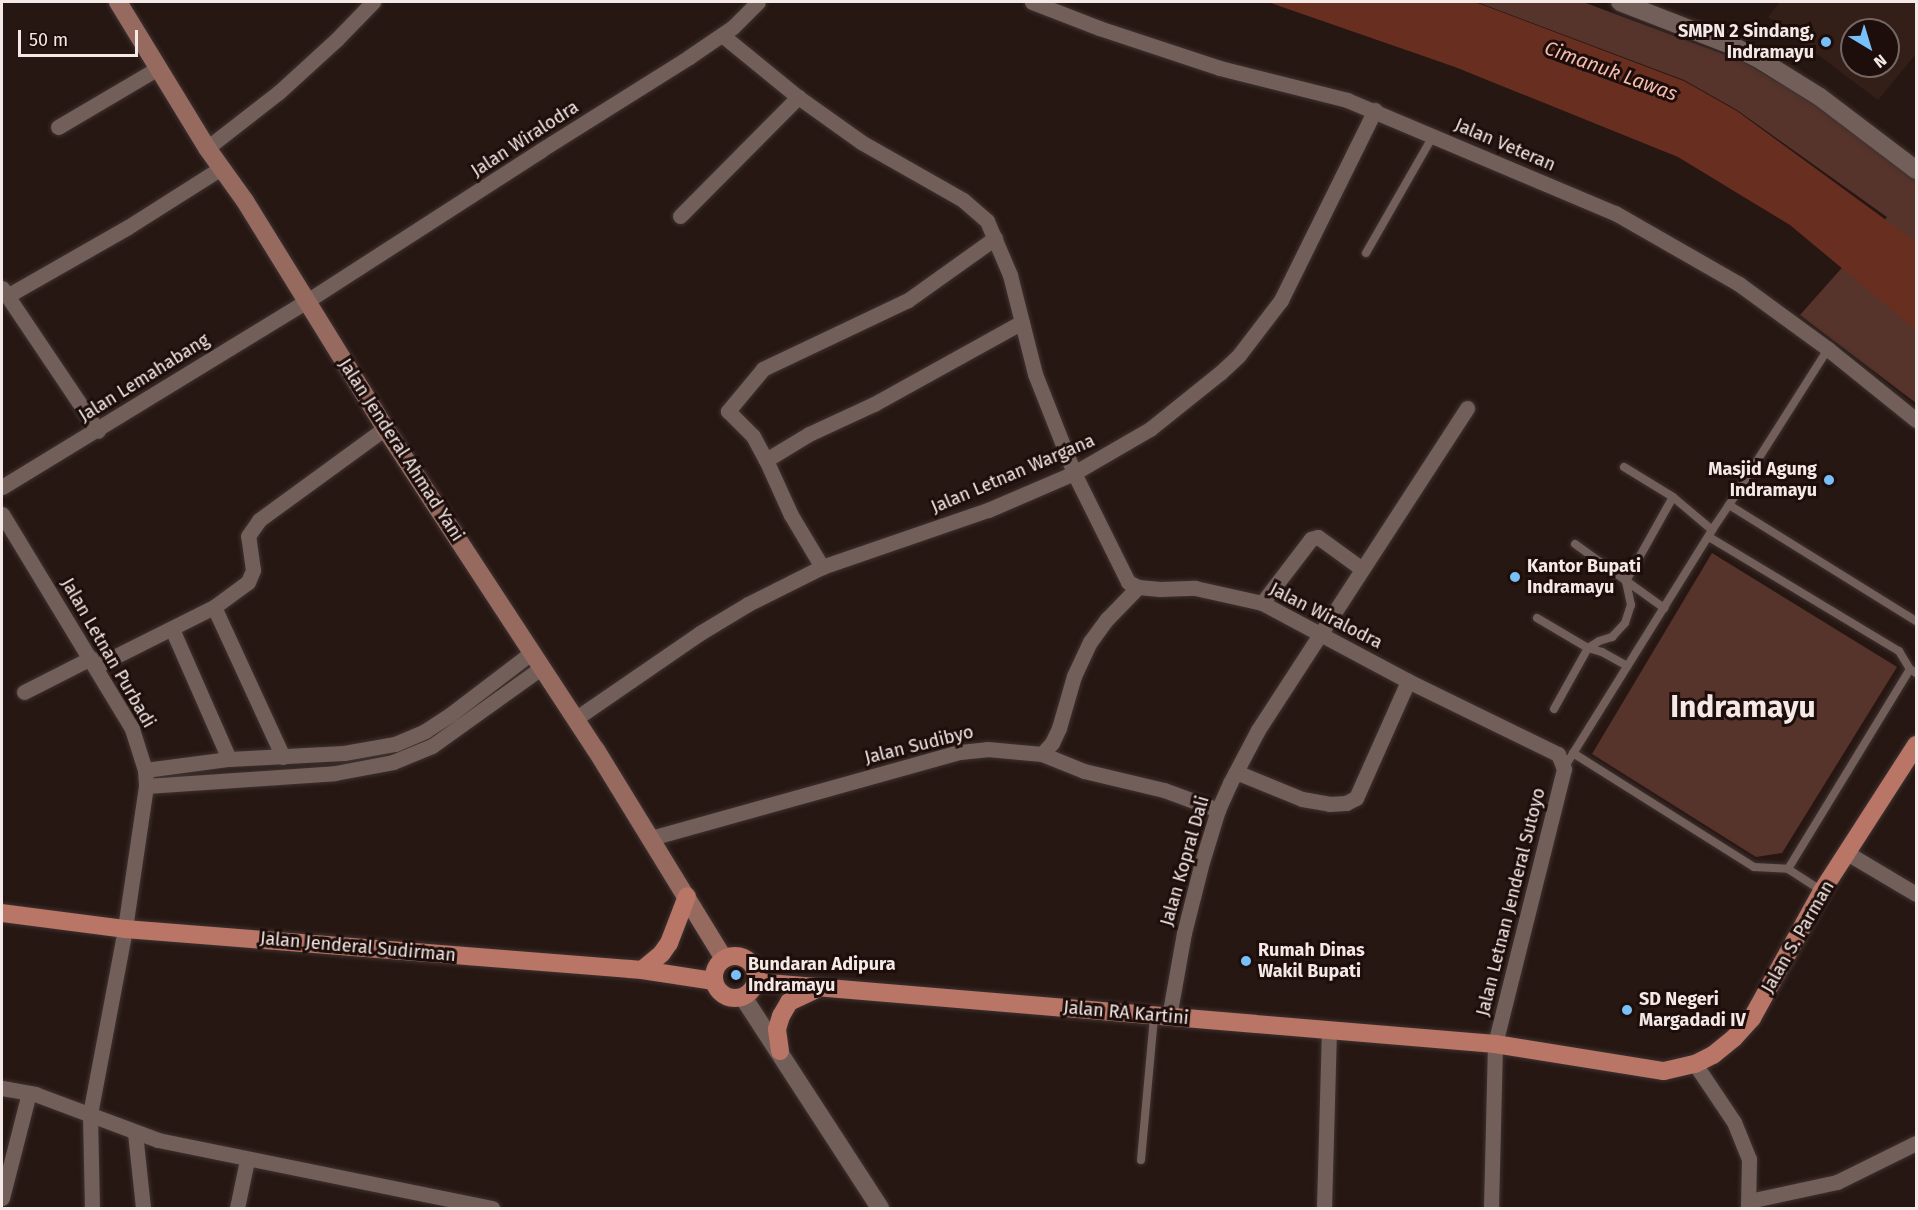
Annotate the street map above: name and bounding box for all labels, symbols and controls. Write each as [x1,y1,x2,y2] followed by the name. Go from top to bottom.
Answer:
[21,18,141,56] scale bar
[1840,18,1900,78] north arrow
[1678,21,1814,63] place label: SMPN 2 Sindang, Indramayu
[29,29,68,51] text: 50 m
[1819,35,1833,49] marker: SMPN 2 Sindang, Indramayu
[1541,36,1681,106] water label: Cimanuk Lawas
[1870,50,1890,72] text: N
[467,96,583,182] street label: Jalan Wiralodra
[1451,114,1559,176] street label: Jalan Veteran
[75,329,213,427] street label: Jalan Lemahabang
[334,355,468,545] street label: Jalan Jenderal Ahmad Yani
[928,430,1098,518] street label: Jalan Letnan Wargana
[1708,459,1817,502] place label: Masjid Agung Indramayu
[1822,473,1836,487] marker: Masjid Agung Indramayu
[1527,556,1641,598] place label: Kantor Bupati Indramayu
[1508,570,1522,584] marker: Kantor Bupati Indramayu
[56,574,160,732] street label: Jalan Letnan Purbadi
[1266,578,1386,654] street label: Jalan Wiralodra
[1670,689,1816,725] district label: Indramayu
[862,721,976,769] street label: Jalan Sudibyo
[1472,786,1550,1018] street label: Jalan Letnan Jenderal Sutoyo
[1156,793,1214,929] street label: Jalan Kopral Dali
[1757,877,1839,997] street label: Jalan S. Parman
[259,928,457,966] street label: Jalan Jenderal Sudirman
[1258,940,1365,982] place label: Rumah Dinas Wakil Bupati
[748,954,896,996] place label: Bundaran Adipura Indramayu
[1239,954,1253,968] marker: Rumah Dinas Wakil Bupati
[729,968,743,982] marker: Bundaran Adipura Indramayu
[1639,989,1746,1032] place label: SD Negeri Margadadi IV
[1062,997,1190,1029] street label: Jalan RA Kartini
[1620,1003,1634,1017] marker: SD Negeri Margadadi IV

